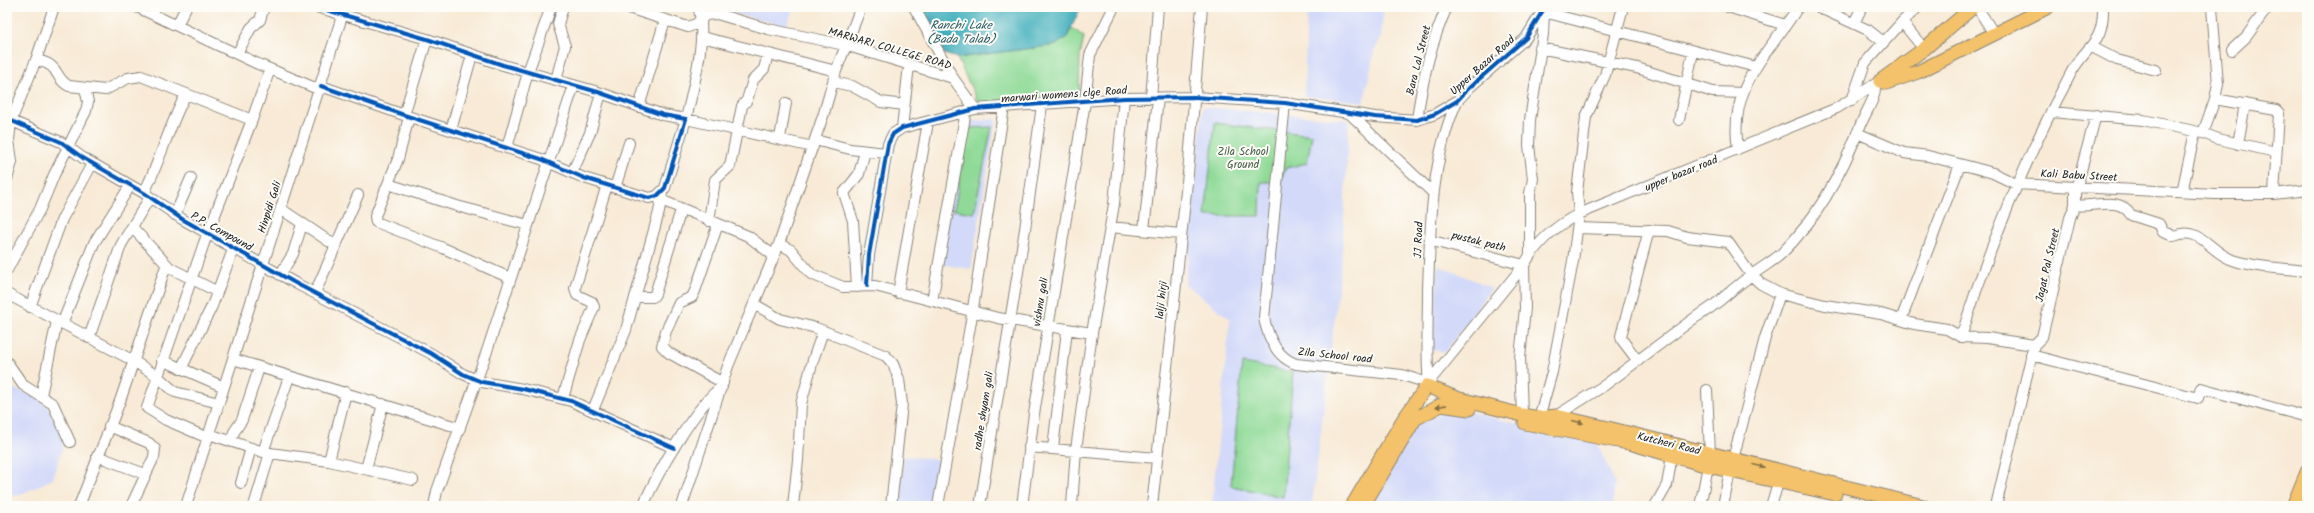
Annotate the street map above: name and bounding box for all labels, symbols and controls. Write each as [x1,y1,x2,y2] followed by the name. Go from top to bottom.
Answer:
[927,16,997,49] water label: Ranchi Lake (Bada Talab)
[826,23,954,75] street label: MARWARI COLLEGE ROAD
[1402,23,1437,97] street label: Bara Lal Street
[1446,31,1520,100] street label: Upper Bazar Road
[1001,82,1128,108] street label: marwari womens clge Road
[1218,143,1269,174] park label: Zila School Ground
[1642,151,1721,197] street label: upper bazar road
[2040,165,2119,187] street label: Kali Babu Street
[253,179,287,236] street label: Hinpidi Gali
[187,207,256,257] street label: P.P. Compound
[1409,221,1429,259] street label: JJ Road
[1449,226,1508,257] street label: pustak path
[2031,226,2065,304] street label: Jagat Pal Street
[1028,276,1054,328] street label: vishnu gali
[1151,280,1173,320] street label: lalji hirji
[1297,343,1373,369] street label: Zila School road
[969,370,999,452] street label: radhe shyam gali
[1434,404,1447,410] one-way arrow
[1572,419,1585,425] one-way arrow
[1635,427,1703,461] street label: Kutcheri Road
[1753,463,1765,469] one-way arrow

